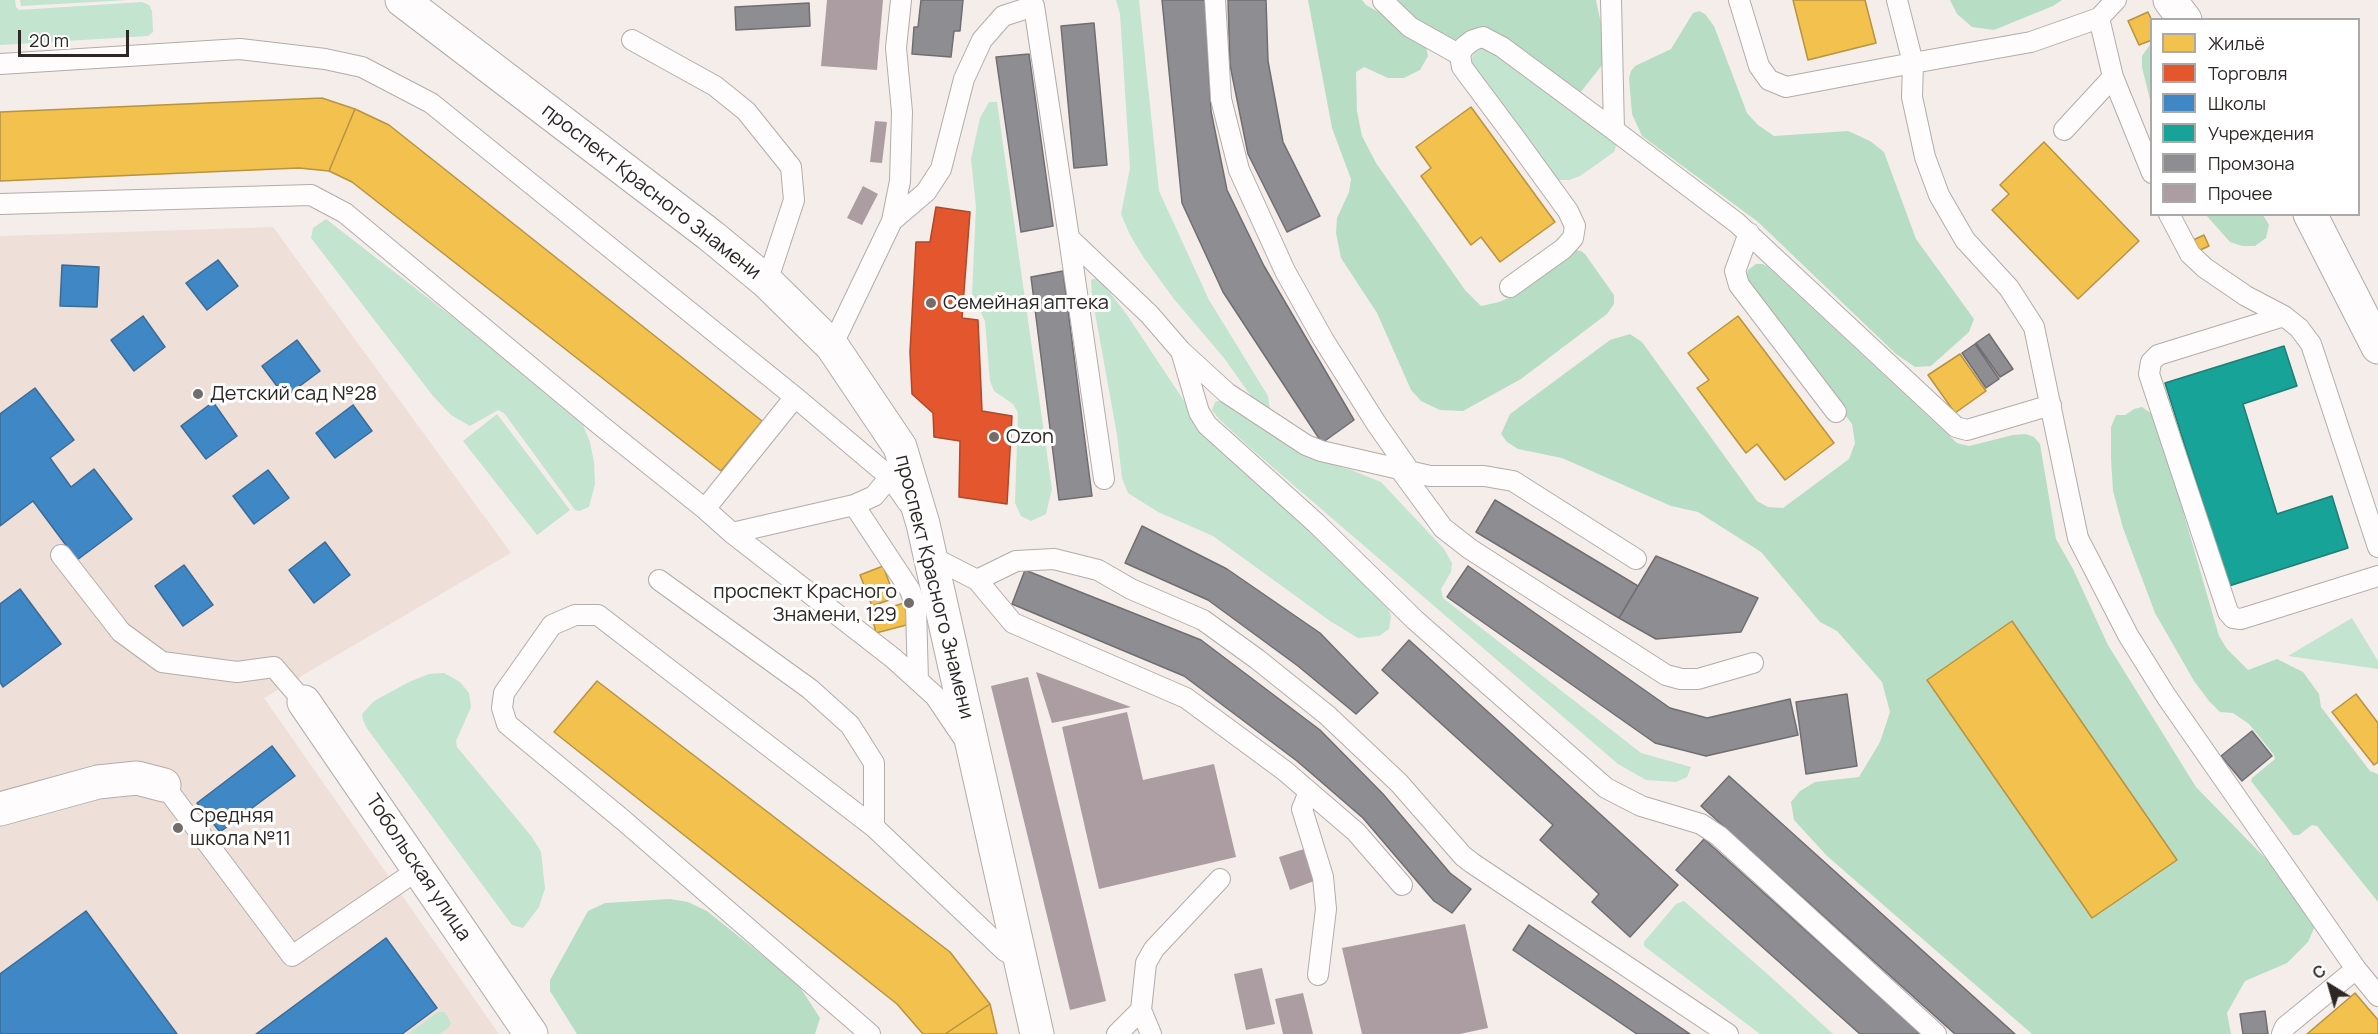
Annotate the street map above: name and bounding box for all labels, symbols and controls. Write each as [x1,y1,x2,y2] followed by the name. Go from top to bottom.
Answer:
[21,18,132,56] scale bar
[2150,18,2360,216] legend
[29,28,69,52] text: 20 m
[2208,31,2265,55] text: Жильё
[2208,61,2287,85] text: Торговля
[2208,91,2266,115] text: Школы
[537,99,765,285] street label: проспект Красного Знамени
[2208,121,2314,145] text: Учреждения
[2208,151,2295,175] text: Промзона
[2208,181,2273,205] text: Прочее
[943,291,1109,315] place label: Семейная аптека
[924,296,938,310] marker: Семейная аптека
[210,382,377,406] place label: Детский сад №28
[191,387,205,401] marker: Детский сад №28
[1006,425,1054,449] place label: Ozon
[987,430,1001,444] marker: Ozon
[890,452,978,722] street label: проспект Красного Знамени
[713,580,897,627] place label: проспект Красного Знамени, 129
[902,596,916,610] marker: проспект Красного Знамени, 129
[360,790,476,946] street label: Тобольская улица
[190,804,291,851] place label: Средняя школа №11
[171,821,185,835] marker: Средняя школа №11
[2300,956,2360,1016] north arrow
[2308,959,2331,984] text: С

